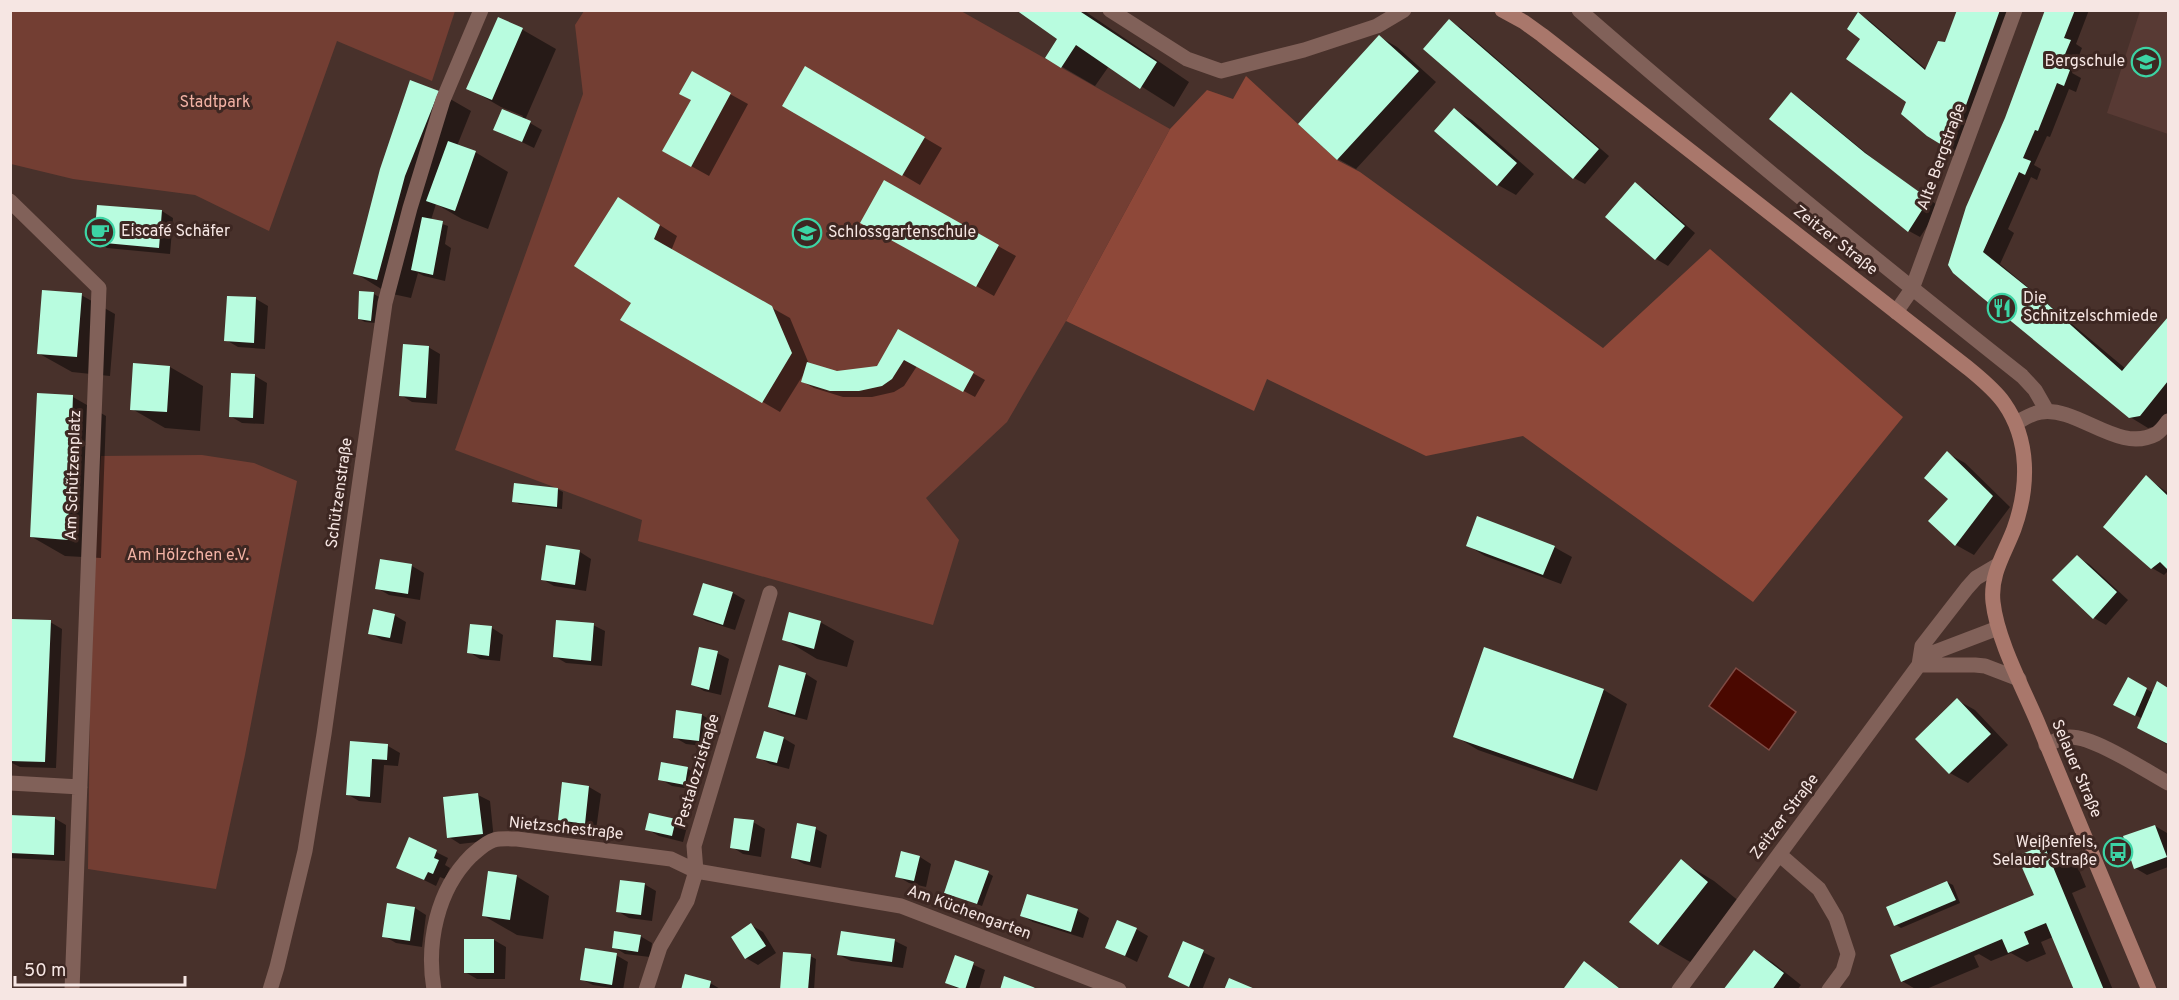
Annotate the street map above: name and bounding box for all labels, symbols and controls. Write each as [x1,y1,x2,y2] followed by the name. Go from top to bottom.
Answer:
[2130,46,2162,78] school or university icon: Bergschule
[2045,52,2125,72] place label: Bergschule
[180,93,250,113] park label: Stadtpark
[1913,101,1971,213] street label: Alte Bergstraße
[1789,202,1881,280] street label: Zeitzer Straße
[84,216,116,248] cafe icon: Eiscafé Schäfer
[791,217,823,249] school or university icon: Schlossgartenschule
[121,222,230,242] place label: Eiscafé Schäfer
[828,223,976,243] place label: Schlossgartenschule
[2023,289,2158,327] place label: Die Schnitzelschmiede
[1986,292,2018,324] restaurant icon: Die Schnitzelschmiede
[62,409,86,541] street label: Am Schützenplatz
[322,436,358,550] street label: Schützenstraße
[127,546,249,566] park label: Am Hölzchen e.V.
[671,712,725,830] street label: Pestalozzistraße
[2046,717,2106,821] street label: Selauer Straße
[1746,770,1824,864] street label: Zeitzer Straße
[508,813,624,845] street label: Nietzschestraße
[1992,833,2097,871] place label: Weißenfels, Selauer Straße
[2102,836,2134,868] bus stop icon: Weißenfels, Selauer Straße
[904,881,1034,945] street label: Am Küchengarten
[15,949,184,987] scale bar
[24,960,66,983] text: 50 m

